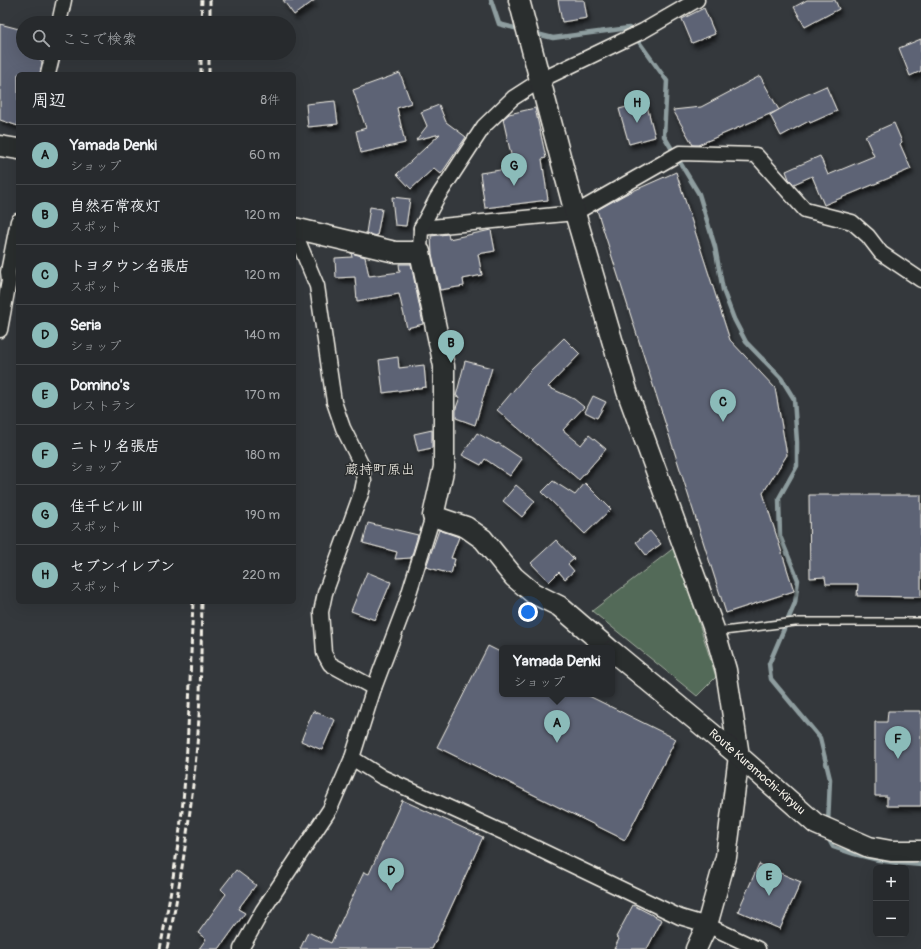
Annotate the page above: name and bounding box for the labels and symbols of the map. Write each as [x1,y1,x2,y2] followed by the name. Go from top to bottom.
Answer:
[624,90,650,123] pin: H
[501,153,527,186] pin: G
[438,330,464,363] pin: B
[710,389,736,422] pin: C
[345,461,415,478] district label: 蔵持町原出
[518,602,538,622] your location
[544,710,570,743] pin: A
[706,726,808,818] street label: Route Kuramochi-Kiryuu
[885,726,911,759] pin: F
[378,858,404,891] pin: D
[756,863,782,896] pin: E

